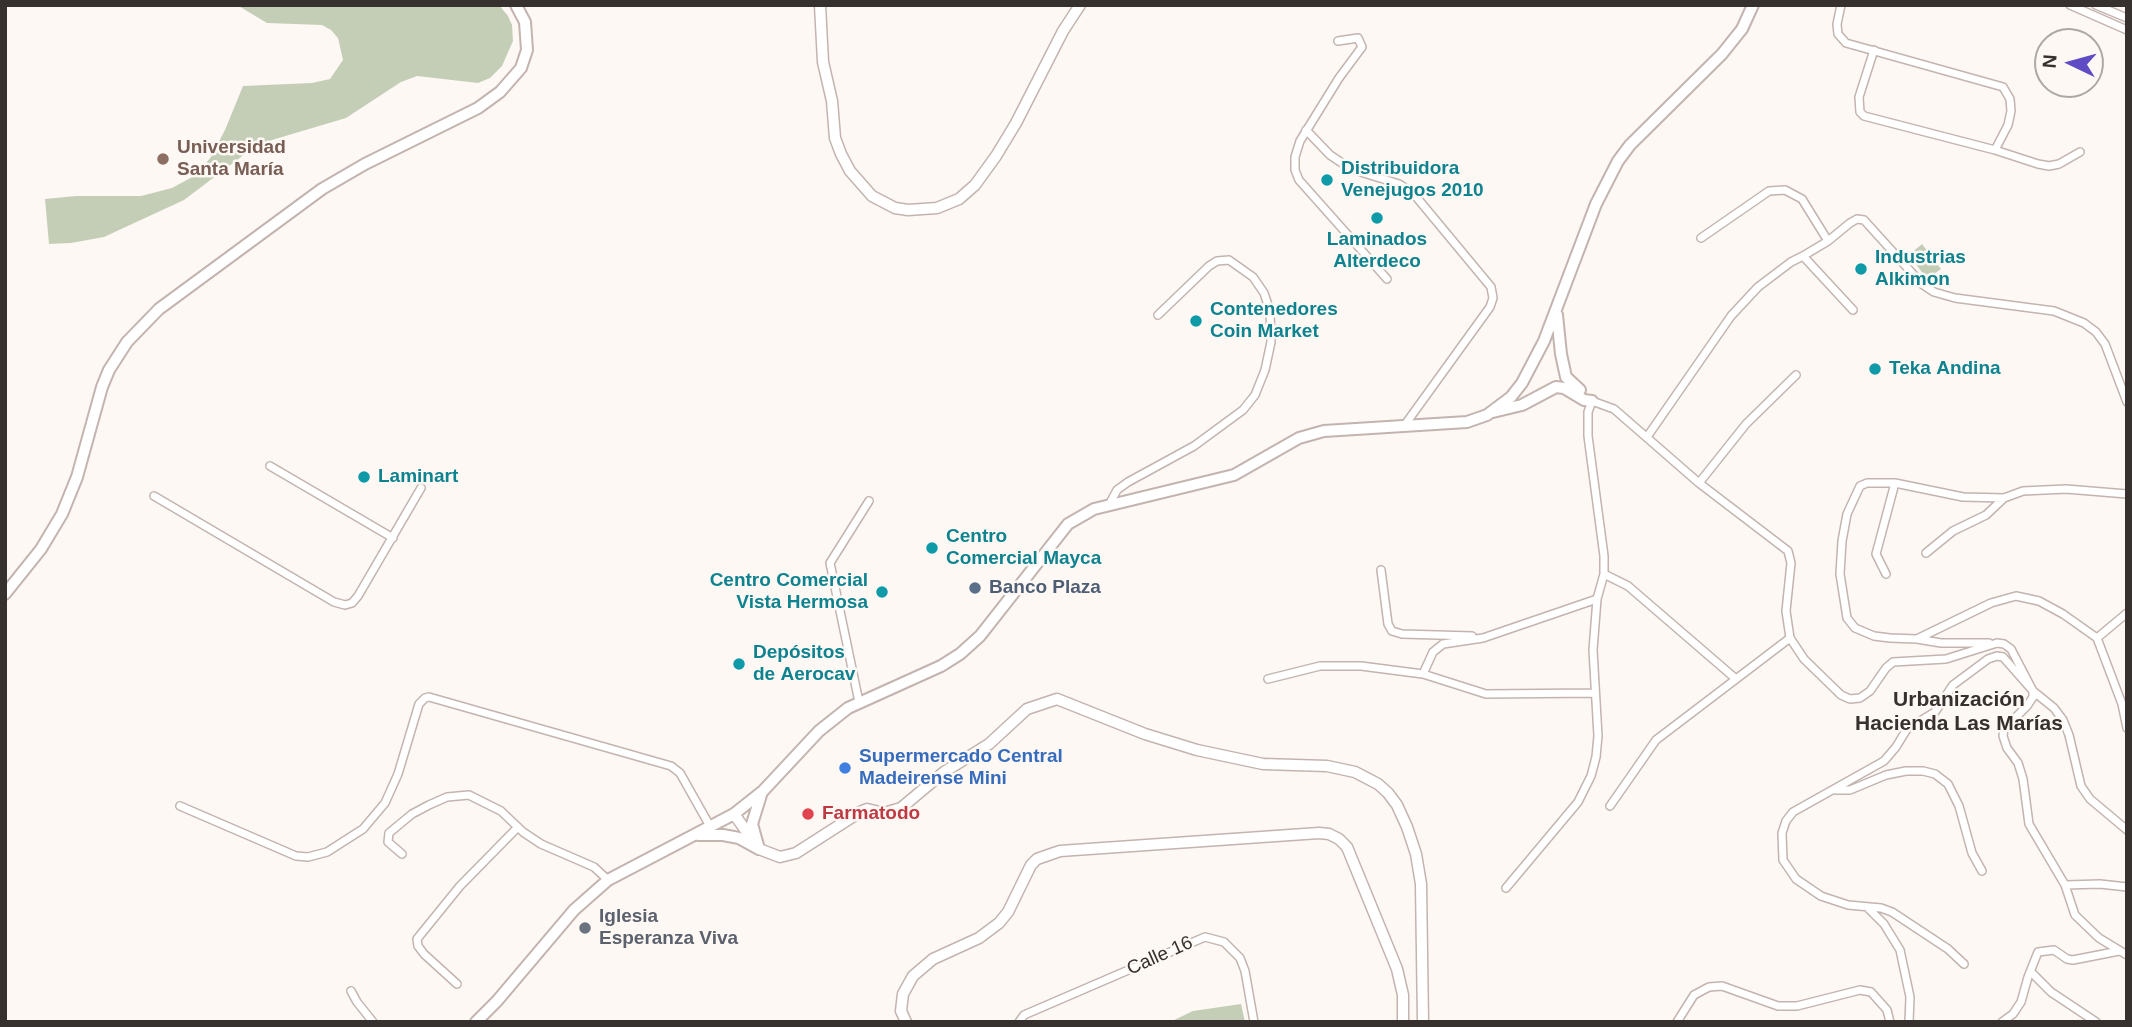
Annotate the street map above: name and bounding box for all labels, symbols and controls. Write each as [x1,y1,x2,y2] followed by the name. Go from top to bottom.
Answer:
[2034,28,2104,98] north arrow
[2039,54,2061,69] text: N
[177,137,286,181] place label: Universidad Santa María
[155,151,171,167] marker: Universidad Santa María
[1341,158,1484,202] place label: Distribuidora Venejugos 2010
[1319,172,1335,188] marker: Distribuidora Venejugos 2010
[1369,210,1385,226] marker: Laminados Alterdeco
[1327,229,1427,273] place label: Laminados Alterdeco
[1875,247,1966,291] place label: Industrias Alkimon
[1853,261,1869,277] marker: Industrias Alkimon
[1210,299,1338,343] place label: Contenedores Coin Market
[1188,313,1204,329] marker: Contenedores Coin Market
[1889,358,2001,380] place label: Teka Andina
[1867,361,1883,377] marker: Teka Andina
[378,466,458,488] place label: Laminart
[356,469,372,485] marker: Laminart
[946,526,1101,570] place label: Centro Comercial Mayca
[924,540,940,556] marker: Centro Comercial Mayca
[710,570,868,614] place label: Centro Comercial Vista Hermosa
[989,577,1101,599] place label: Banco Plaza
[967,580,983,596] marker: Banco Plaza
[874,584,890,600] marker: Centro Comercial Vista Hermosa
[753,642,855,686] place label: Depósitos de Aerocav
[731,656,747,672] marker: Depósitos de Aerocav
[1855,687,2063,737] district label: Urbanización Hacienda Las Marías
[859,746,1063,790] place label: Supermercado Central Madeirense Mini
[837,760,853,776] marker: Supermercado Central Madeirense Mini
[822,803,920,825] place label: Farmatodo
[800,806,816,822] marker: Farmatodo
[599,906,738,950] place label: Iglesia Esperanza Viva
[577,920,593,936] marker: Iglesia Esperanza Viva
[1124,931,1196,981] street label: Calle 16

